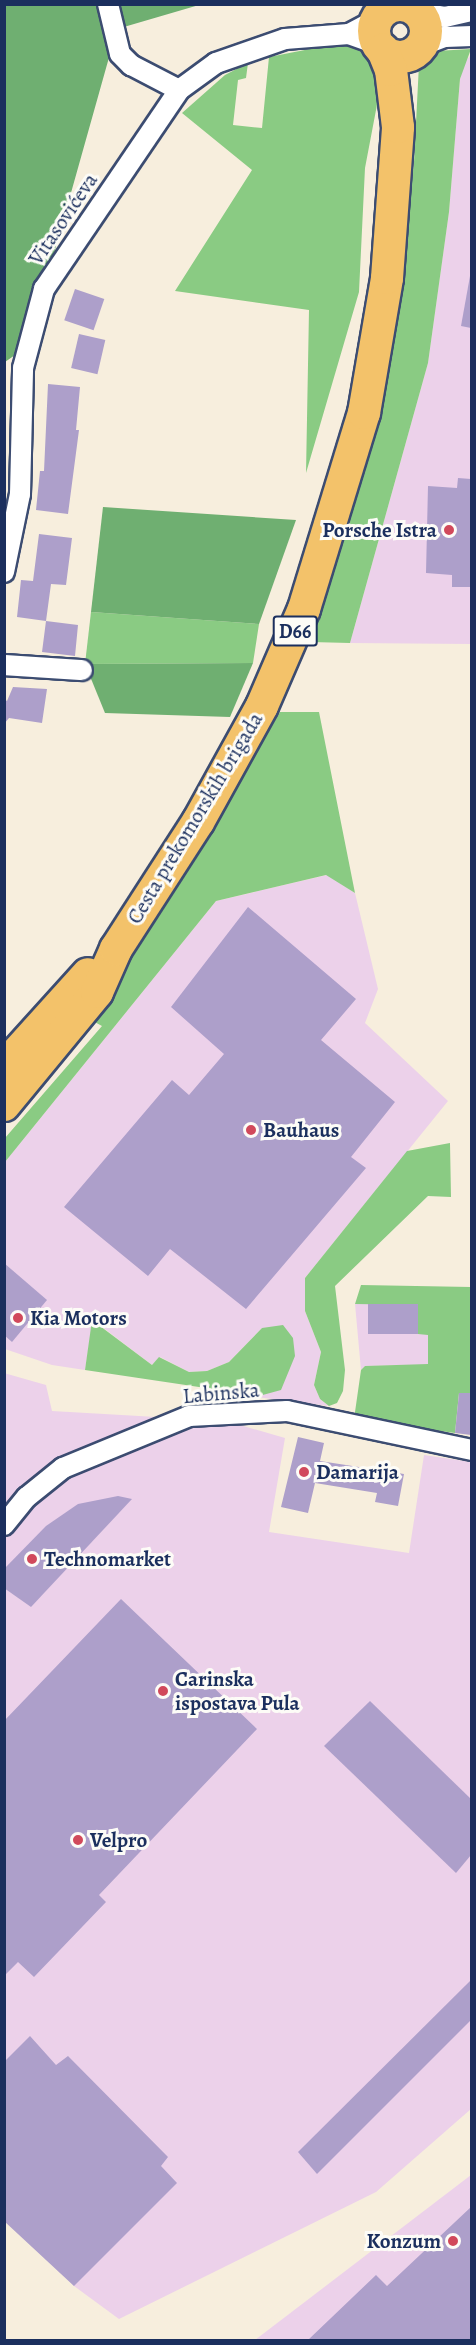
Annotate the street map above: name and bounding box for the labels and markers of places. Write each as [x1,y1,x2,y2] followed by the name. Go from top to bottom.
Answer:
[322,517,437,543] place label: Porsche Istra
[442,523,456,537] marker: Porsche Istra
[263,1117,339,1143] place label: Bauhaus
[244,1123,258,1137] marker: Bauhaus
[30,1305,127,1331] place label: Kia Motors
[11,1311,25,1325] marker: Kia Motors
[316,1459,399,1485] place label: Damarija
[297,1465,311,1479] marker: Damarija
[44,1546,171,1572] place label: Technomarket
[25,1552,39,1566] marker: Technomarket
[175,1666,300,1716] place label: Carinska ispostava Pula
[156,1684,170,1698] marker: Carinska ispostava Pula
[90,1827,147,1853] place label: Velpro
[71,1833,85,1847] marker: Velpro
[367,2228,441,2254] place label: Konzum
[446,2234,460,2248] marker: Konzum

